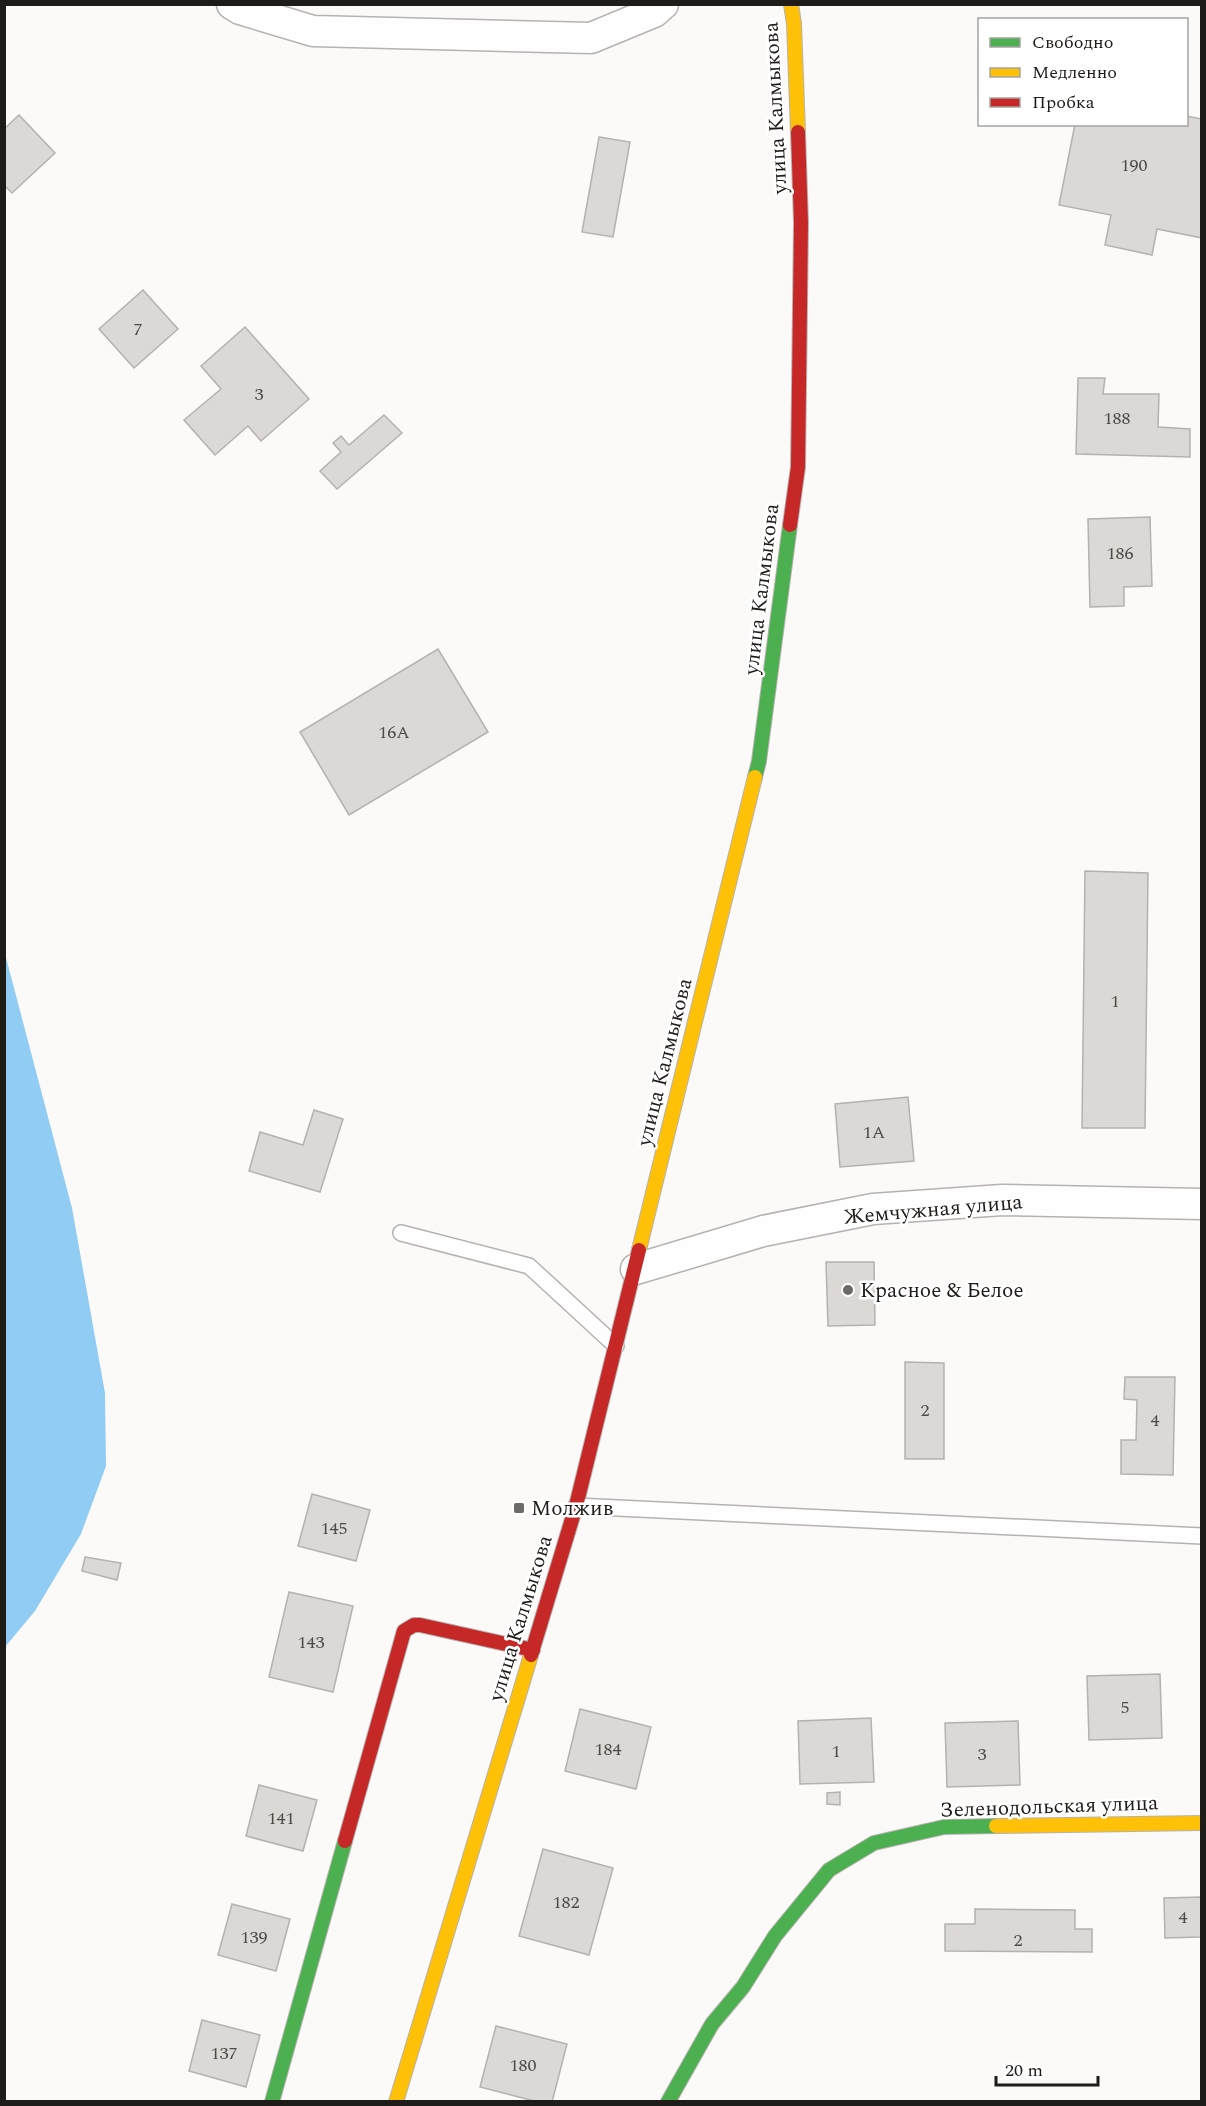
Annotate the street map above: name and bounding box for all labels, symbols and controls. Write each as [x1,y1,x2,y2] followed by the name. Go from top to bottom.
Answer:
[978,18,1188,126] legend
[755,20,797,196] street label: улица Калмыкова
[1032,29,1113,56] text: Свободно
[1032,59,1117,86] text: Медленно
[1032,89,1095,116] text: Пробка
[1121,152,1148,179] house number: 190
[134,316,143,343] house number: 7
[255,381,264,408] house number: 3
[1104,405,1131,432] house number: 188
[735,501,788,678] street label: улица Калмыкова
[1107,540,1134,567] house number: 186
[378,719,410,746] house number: 16А
[628,974,702,1151] street label: улица Калмыкова
[1111,988,1120,1015] house number: 1
[863,1119,885,1146] house number: 1А
[842,1186,1025,1234] street label: Жемчужная улица
[860,1275,1024,1307] place label: Красное & Белое
[841,1283,855,1297] marker: Красное & Белое
[921,1397,930,1424] house number: 2
[1151,1407,1160,1434] house number: 4
[531,1493,613,1525] place label: Молжив
[512,1501,526,1515] marker: Молжив
[321,1515,348,1542] house number: 145
[480,1530,562,1706] street label: улица Калмыкова
[298,1629,325,1656] house number: 143
[1121,1694,1130,1721] house number: 5
[595,1736,622,1763] house number: 184
[832,1738,841,1765] house number: 1
[978,1741,987,1768] house number: 3
[939,1787,1159,1827] street label: Зеленодольская улица
[268,1805,295,1832] house number: 141
[553,1889,580,1916] house number: 182
[1179,1904,1188,1931] house number: 4
[241,1924,268,1951] house number: 139
[1014,1927,1023,1954] house number: 2
[211,2040,238,2067] house number: 137
[996,2049,1098,2087] scale bar
[510,2052,537,2079] house number: 180
[1005,2057,1043,2084] text: 20 m

